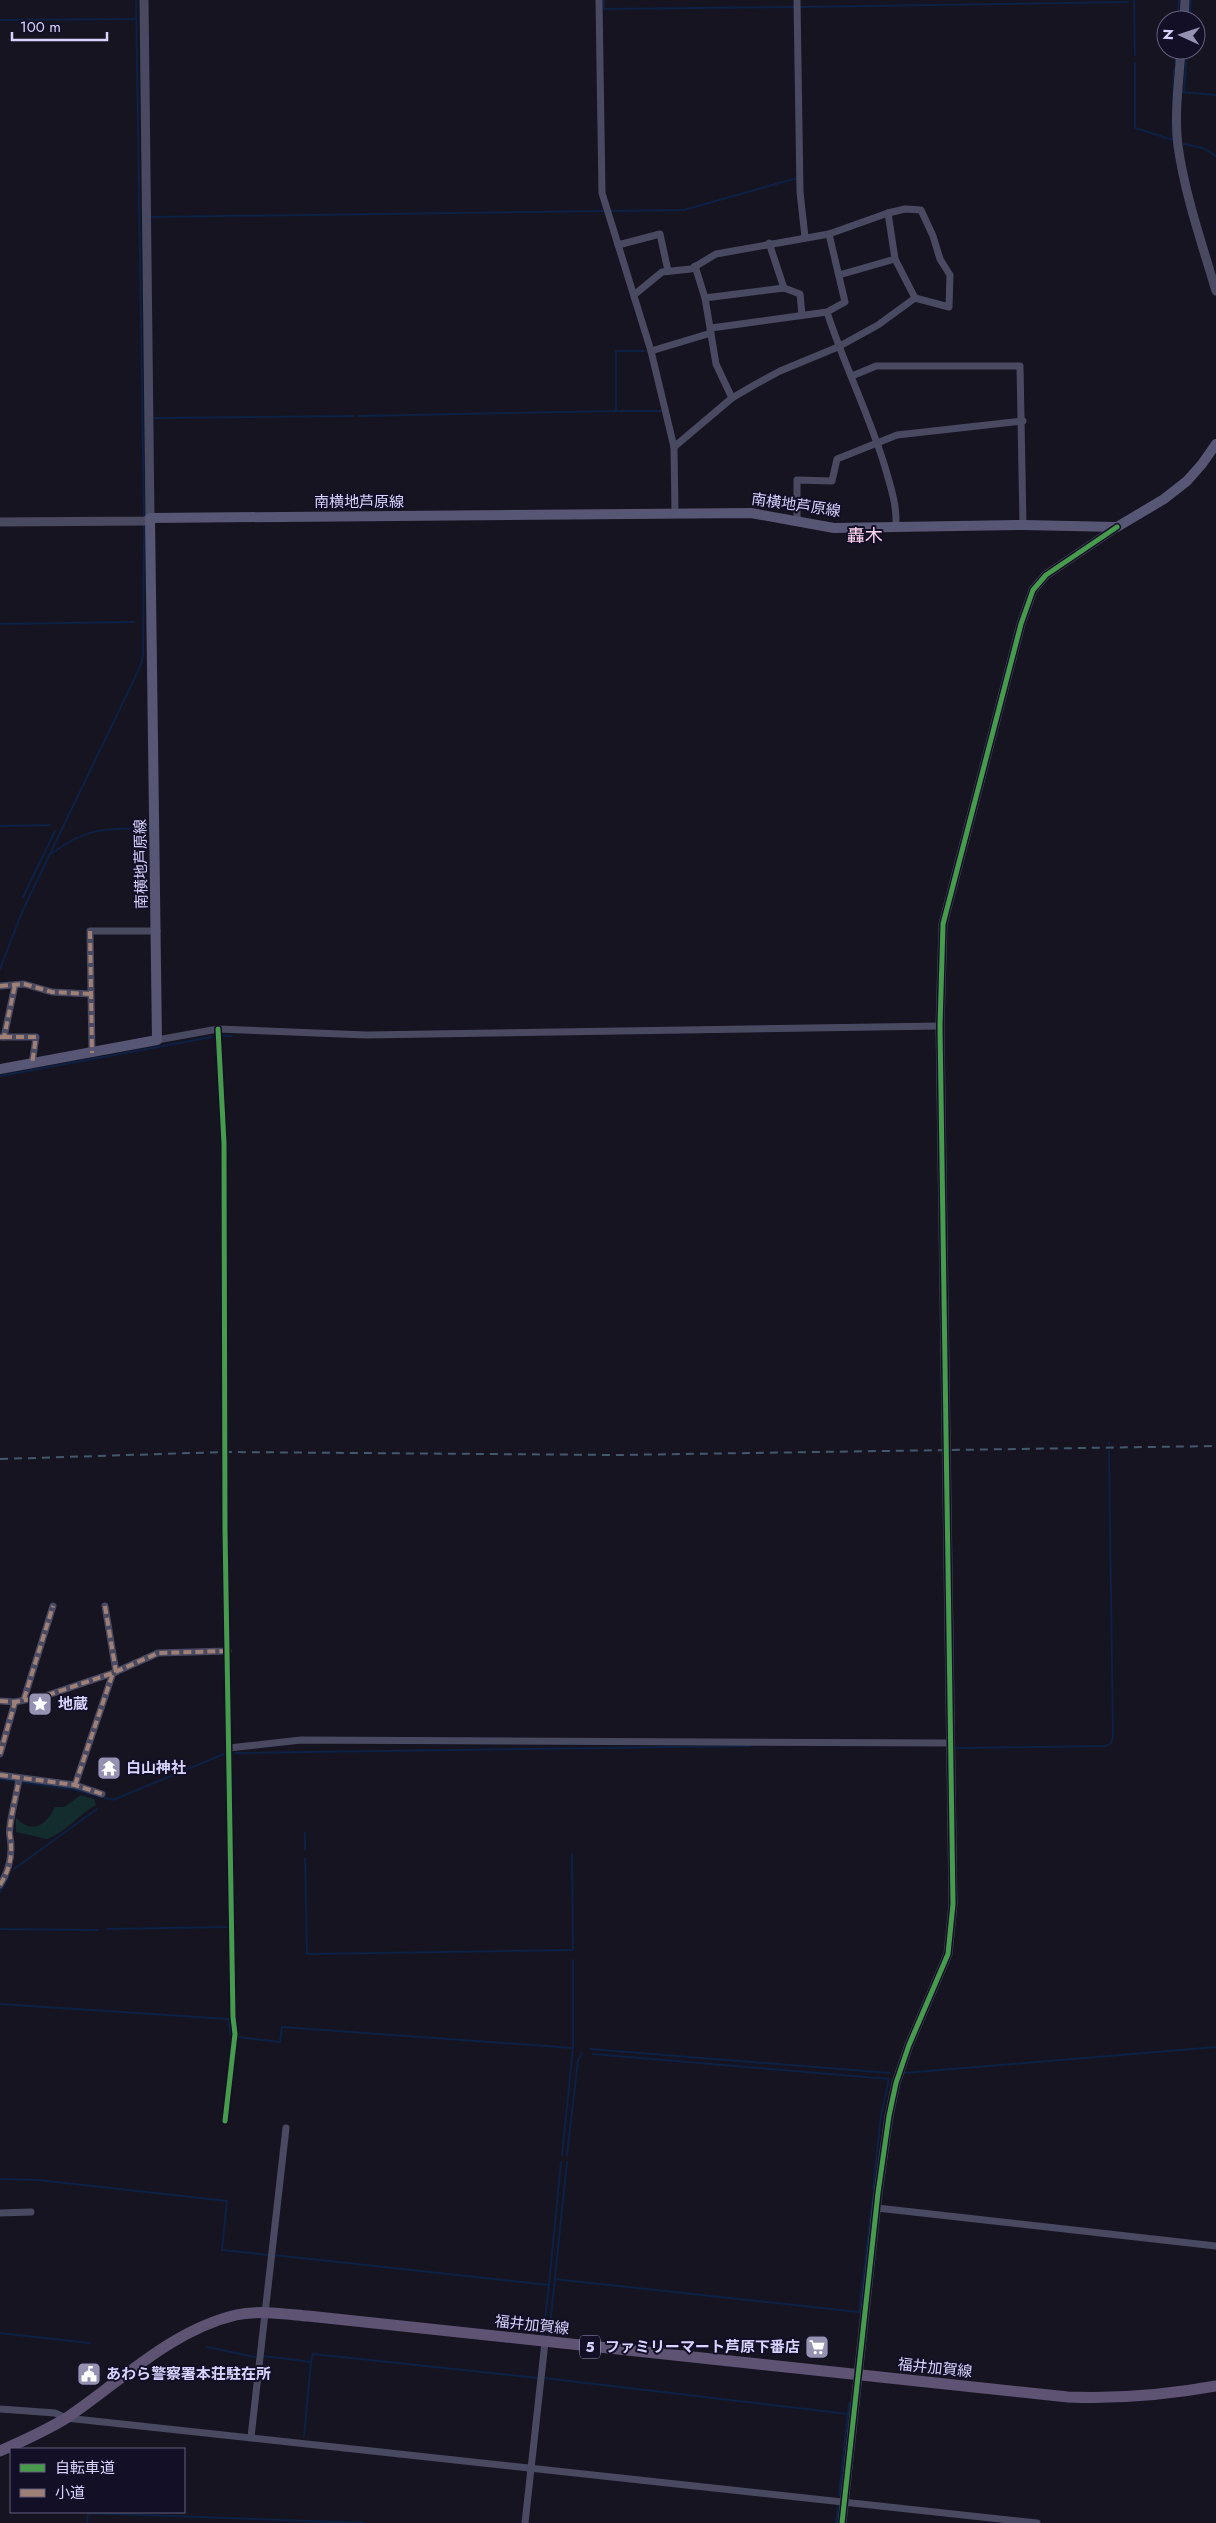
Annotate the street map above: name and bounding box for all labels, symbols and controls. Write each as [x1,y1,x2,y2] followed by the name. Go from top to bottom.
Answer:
[12,10,108,42] scale bar
[1156,10,1206,60] north arrow
[20,16,61,38] text: 100 m
[1158,28,1178,40] text: N
[750,488,842,522] street label: 南横地芦原線
[314,491,404,513] street label: 南横地芦原線
[847,523,883,549] district label: 轟木
[129,819,153,909] street label: 南横地芦原線
[27,1691,53,1717] place icon: 地蔵
[58,1693,88,1715] place label: 地蔵
[96,1755,122,1781] temple icon: 白山神社
[126,1757,186,1779] place label: 白山神社
[494,2310,570,2340] street label: 福井加賀線
[804,2334,830,2360] supermarket icon: ファミリーマート芦原下番店
[580,2336,600,2358] road number: 5
[605,2336,800,2358] place label: ファミリーマート芦原下番店
[897,2353,973,2383] street label: 福井加賀線
[76,2361,102,2387] public building icon: あわら警察署本荘駐在所
[106,2363,271,2385] place label: あわら警察署本荘駐在所
[10,2448,185,2513] legend
[55,2457,115,2479] text: 自転車道
[55,2482,85,2504] text: 小道

